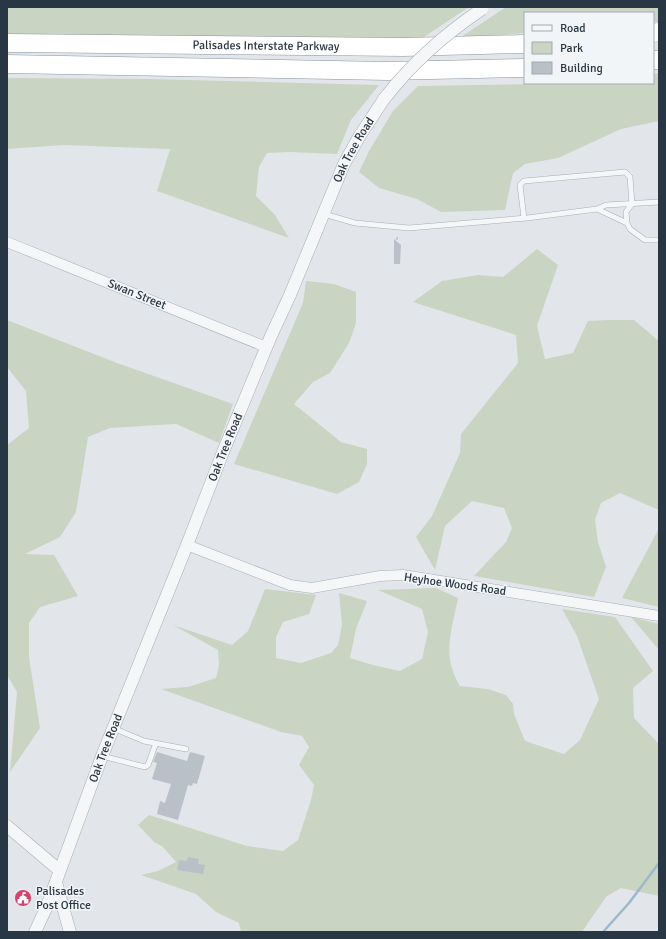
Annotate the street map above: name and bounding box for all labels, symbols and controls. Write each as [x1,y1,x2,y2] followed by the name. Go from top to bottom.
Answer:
[524,12,654,84] legend
[560,21,586,36] text: Road
[192,38,340,54] street label: Palisades Interstate Parkway
[560,41,583,56] text: Park
[560,61,603,76] text: Building
[330,115,378,185] street label: Oak Tree Road
[105,276,168,313] street label: Swan Street
[205,411,246,484] street label: Oak Tree Road
[403,570,507,599] street label: Heyhoe Woods Road
[86,712,126,785] street label: Oak Tree Road
[36,884,91,913] place label: Palisades Post Office
[13,888,33,908] public building icon: Palisades Post Office

